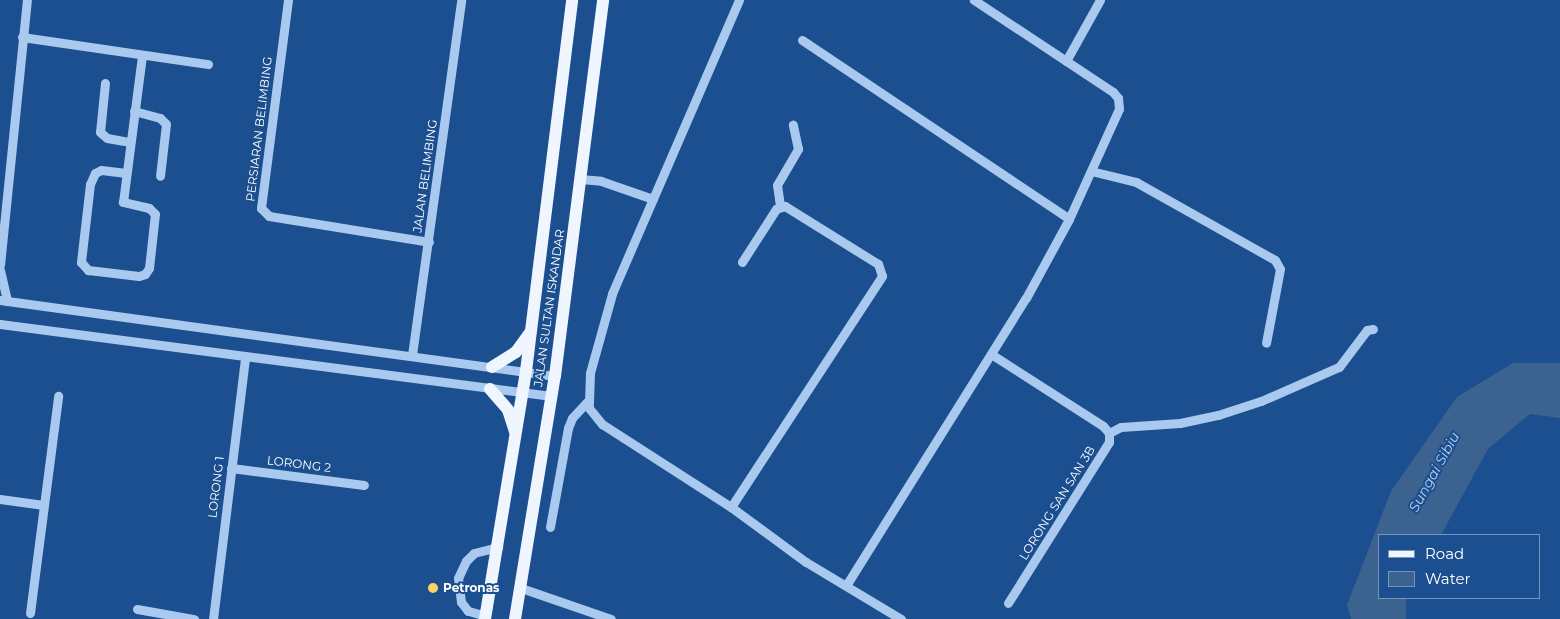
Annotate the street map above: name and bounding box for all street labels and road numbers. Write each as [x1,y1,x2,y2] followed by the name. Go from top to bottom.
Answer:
[243,56,275,202] street label: PERSIARAN BELIMBING
[410,119,440,233] street label: JALAN BELIMBING
[531,228,567,388] street label: JALAN SULTAN ISKANDAR
[1016,443,1098,563] street label: LORONG SAN SAN 3B
[266,453,332,475] street label: LORONG 2
[205,455,227,519] street label: LORONG 1

